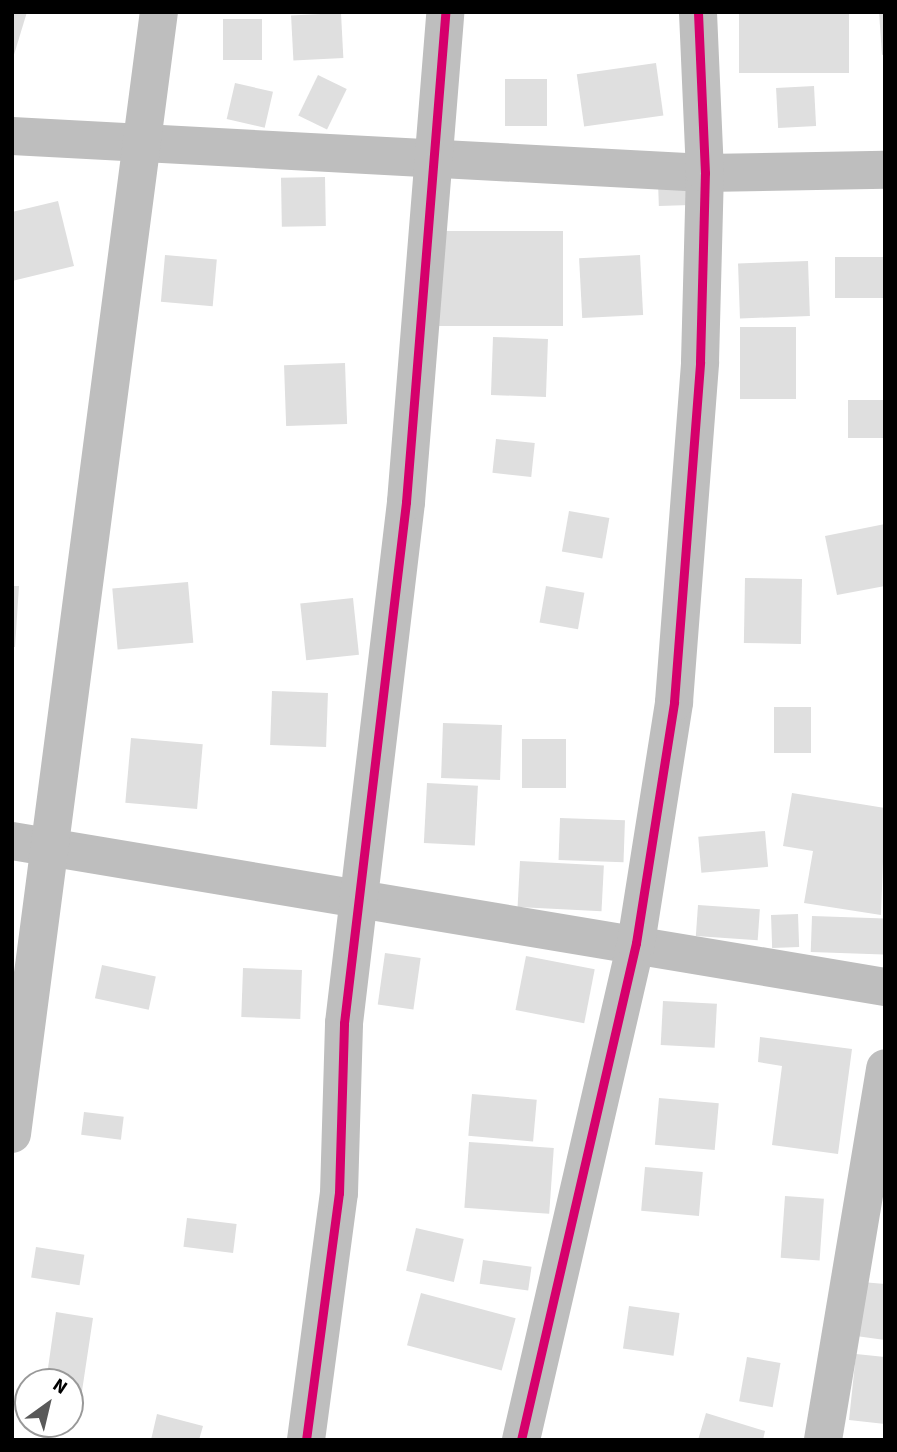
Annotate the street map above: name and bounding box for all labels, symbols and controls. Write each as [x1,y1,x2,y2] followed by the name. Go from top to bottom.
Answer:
[14,1368,84,1438] north arrow
[47,1372,73,1402] text: N

